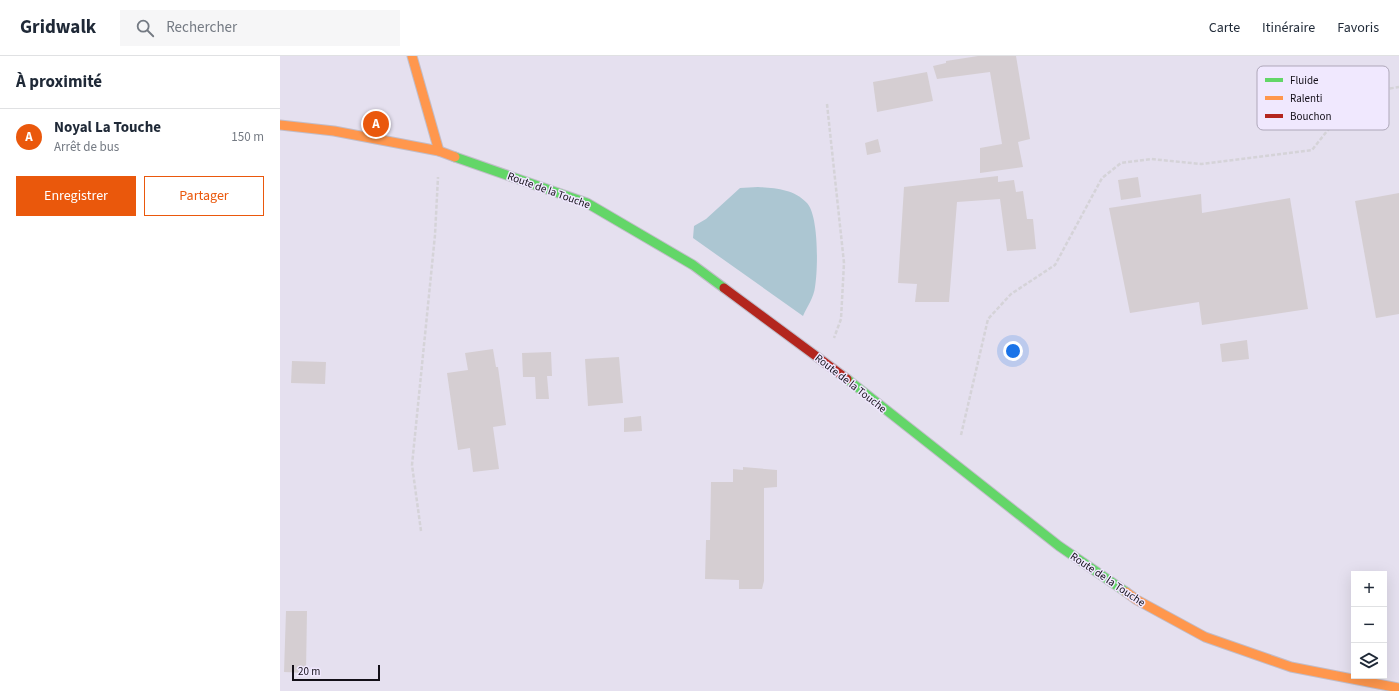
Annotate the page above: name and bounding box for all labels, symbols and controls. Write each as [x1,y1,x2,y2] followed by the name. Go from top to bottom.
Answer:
[120,10,400,46] search box
[20,14,96,41] text: Gridwalk
[134,17,156,39] icon: search
[166,17,237,38] text: Rechercher
[1209,18,1240,38] text: Carte
[1262,18,1315,38] text: Itinéraire
[1337,18,1379,38] text: Favoris
[1257,66,1389,130] legend
[16,70,102,94] text: À proximité
[1290,73,1319,88] text: Fluide
[1290,91,1322,106] text: Ralenti
[363,109,389,139] pin: A
[1290,109,1331,124] text: Bouchon
[54,117,161,138] text: Noyal La Touche
[25,128,33,146] text: A
[231,128,264,146] text: 150 m
[54,138,119,156] text: Arrêt de bus
[505,169,593,213] street label: Route de la Touche
[16,176,136,216] button: Enregistrer
[144,176,264,216] button: Partager
[1003,341,1023,361] your location
[812,351,890,416] street label: Route de la Touche
[1067,549,1149,610] street label: Route de la Touche
[1351,571,1387,679] map controls
[1351,571,1387,607] button: +
[1351,607,1387,643] button: −
[1351,643,1387,679] button: layers
[292,663,380,682] scale bar
[298,664,320,679] text: 20 m

